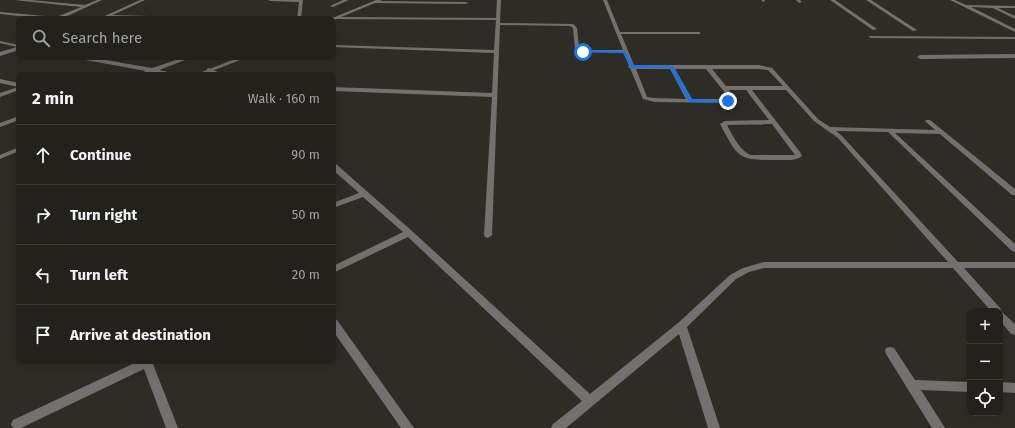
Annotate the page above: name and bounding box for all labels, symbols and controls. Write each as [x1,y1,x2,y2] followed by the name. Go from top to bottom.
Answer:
[16,16,336,60] search box
[30,27,52,49] icon: search
[62,29,142,47] text: Search here
[574,43,592,61] route start
[32,88,74,109] text: 2 min
[248,91,320,106] text: Walk · 160 m
[719,92,737,110] route end
[32,144,54,166] icon: ahead
[70,146,131,164] text: Continue
[291,147,320,162] text: 90 m
[32,204,54,226] icon: right
[70,206,137,224] text: Turn right
[292,207,320,222] text: 50 m
[32,264,54,286] icon: left
[70,266,128,284] text: Turn left
[292,267,320,282] text: 20 m
[967,308,1003,416] map controls
[967,308,1003,344] button: +
[32,324,54,346] icon: arrive
[70,326,211,344] text: Arrive at destination
[967,344,1003,380] button: −
[967,380,1003,416] button: locate

